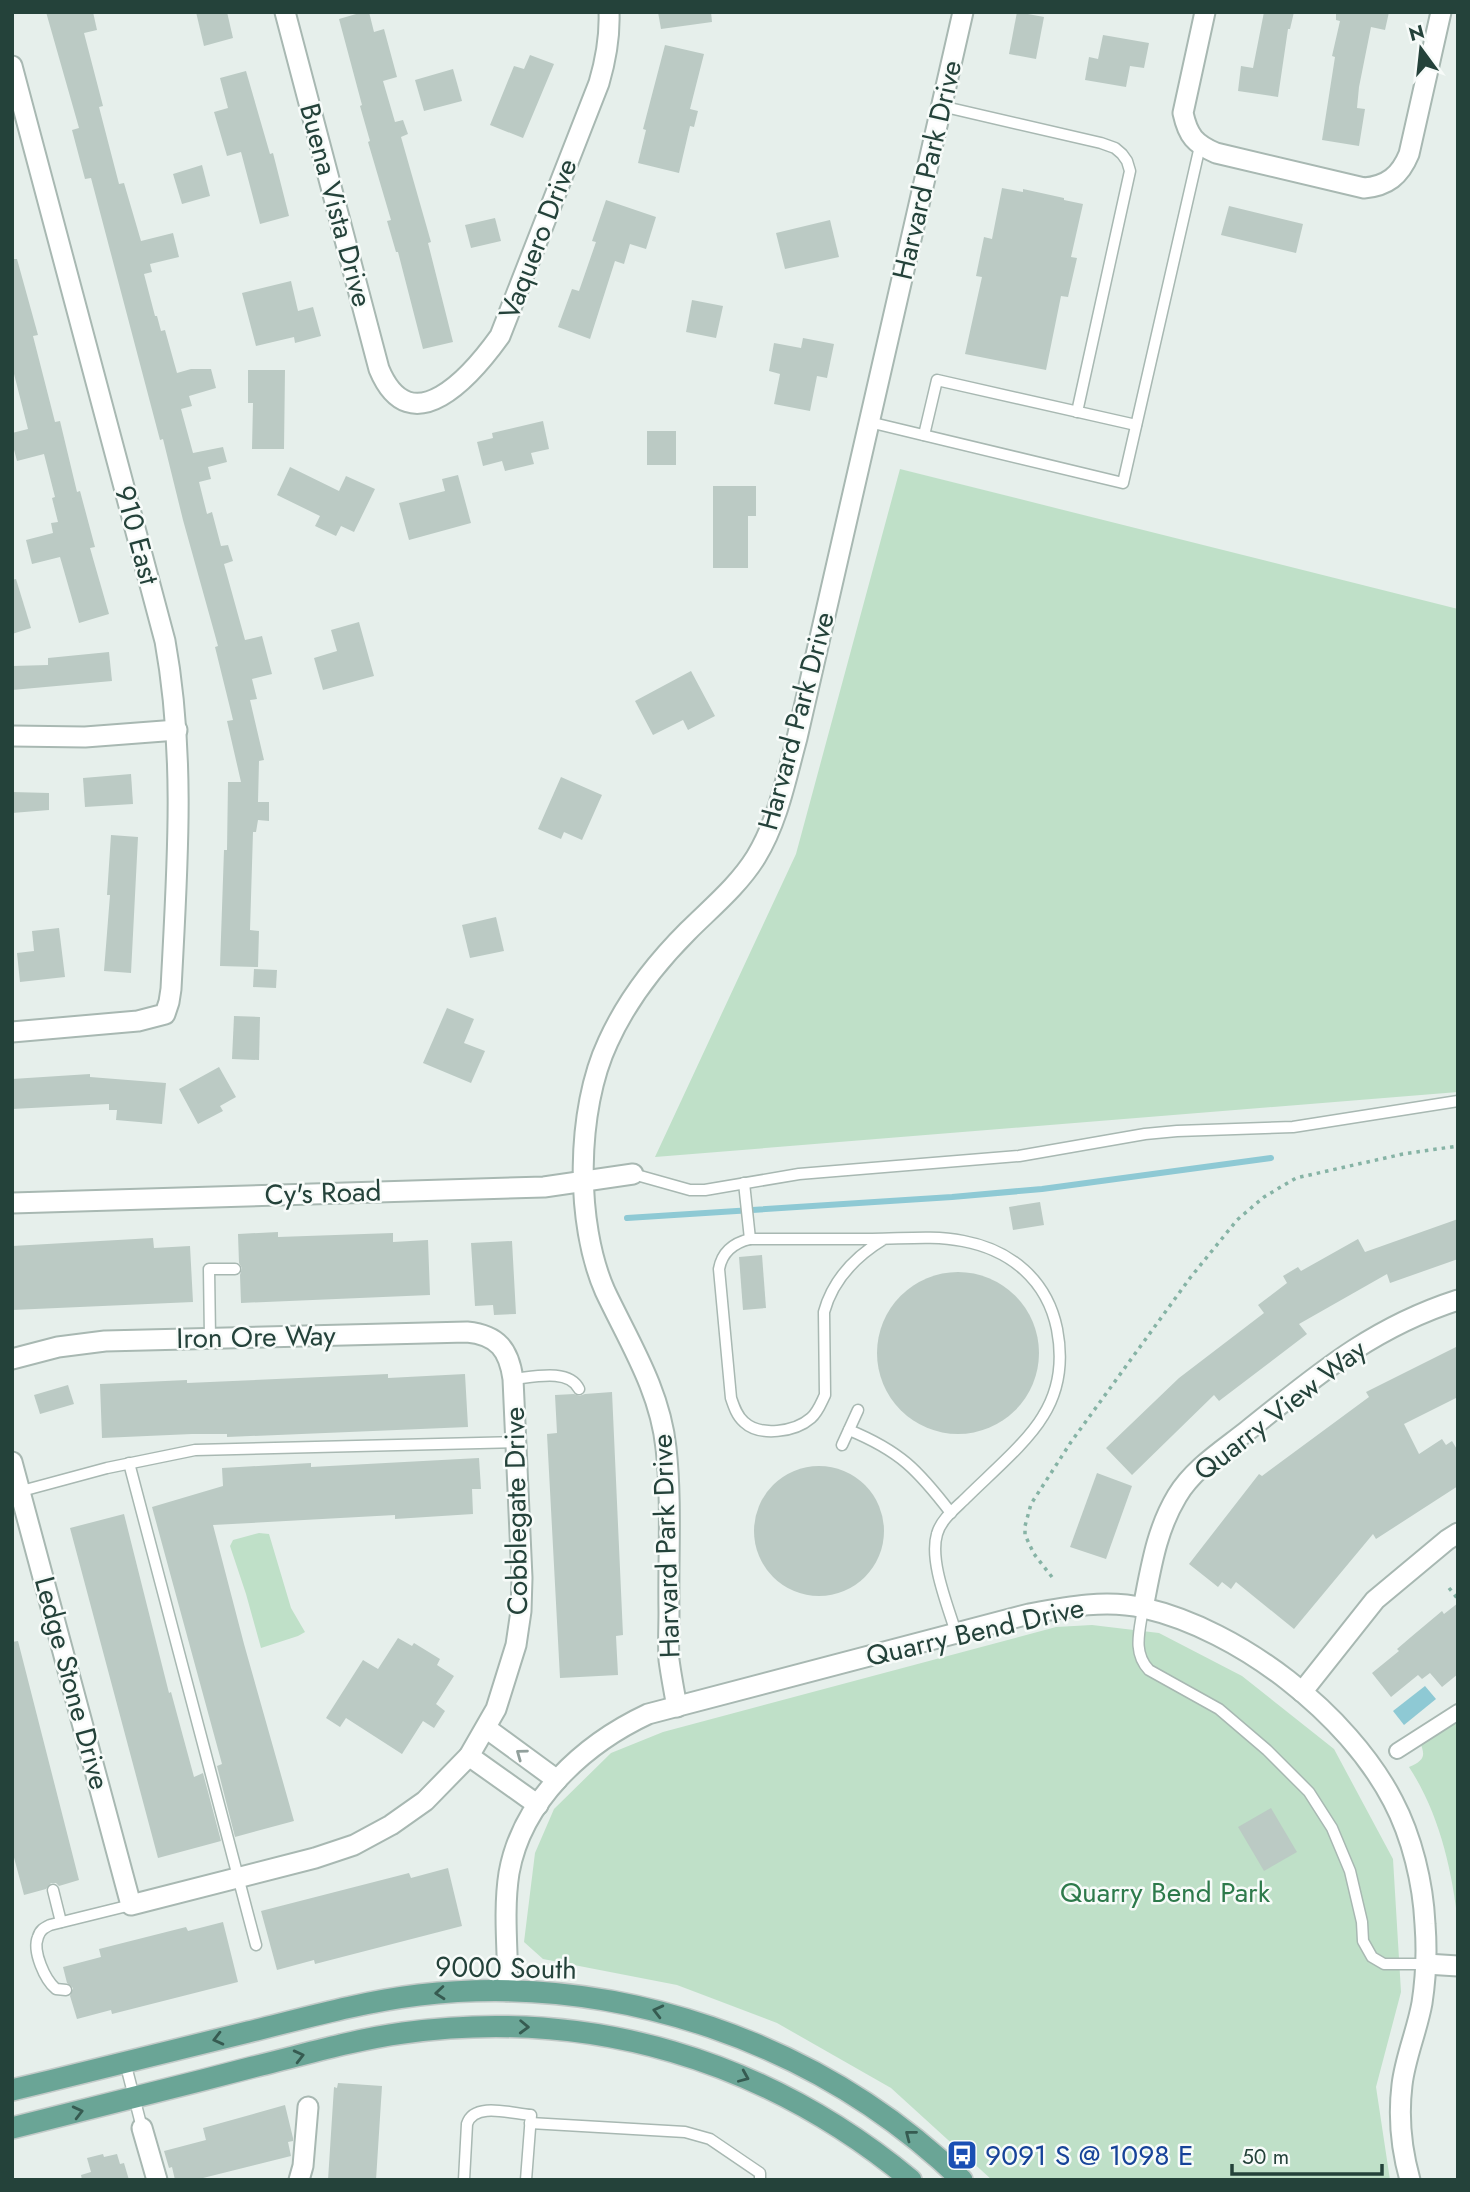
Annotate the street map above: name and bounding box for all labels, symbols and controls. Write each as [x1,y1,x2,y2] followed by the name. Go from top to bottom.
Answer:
[1386,14,1456,84] north arrow
[1406,18,1428,48] text: N
[882,56,972,284] street label: Harvard Park Drive
[289,99,383,311] street label: Buena Vista Drive
[489,153,587,325] street label: Vaquero Drive
[104,481,170,589] street label: 910 East
[747,607,845,835] street label: Harvard Park Drive
[264,1170,382,1216] street label: Cy's Road
[176,1315,337,1359] street label: Iron Ore Way
[1185,1329,1375,1490] street label: Quarry View Way
[494,1406,538,1616] street label: Cobblegate Drive
[642,1433,690,1659] street label: Harvard Park Drive
[24,1572,120,1794] street label: Ledge Stone Drive
[862,1587,1088,1677] street label: Quarry Bend Drive
[517,1750,529,1762] one-way arrow
[1060,1872,1271,1913] park label: Quarry Bend Park
[435,1946,577,1990] street label: 9000 South
[434,1985,445,2000] one-way arrow
[652,2005,664,2019] one-way arrow
[519,2019,529,2035] one-way arrow
[212,2031,224,2045] one-way arrow
[293,2050,305,2064] one-way arrow
[737,2069,749,2083] one-way arrow
[72,2106,84,2120] one-way arrow
[906,2130,918,2143] one-way arrow
[1232,2132,1382,2176] scale bar
[985,2135,1193,2176] place label: 9091 S @ 1098 E
[945,2138,979,2172] bus stop icon: 9091 S @ 1098 E
[1242,2142,1289,2172] text: 50 m

